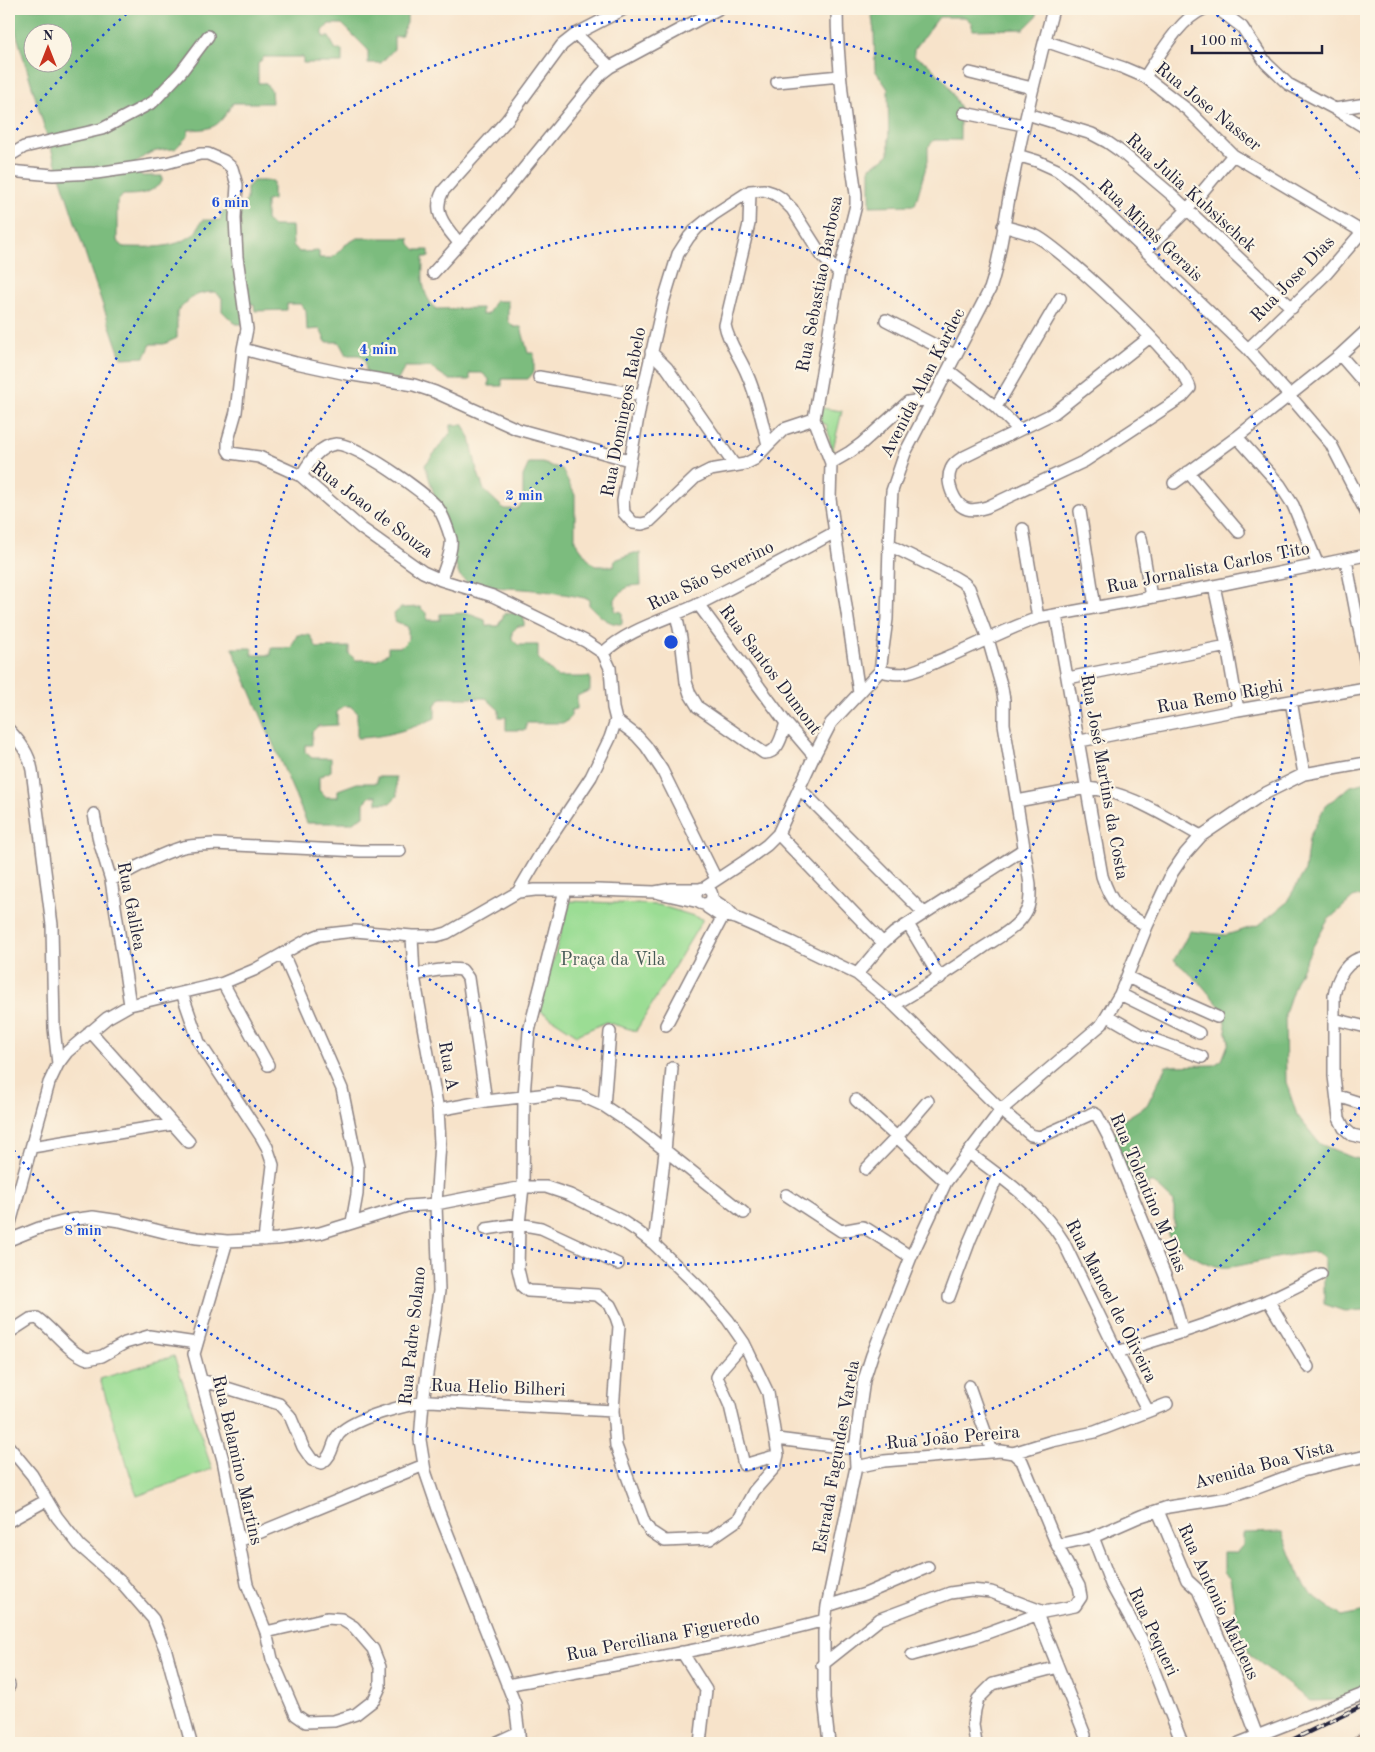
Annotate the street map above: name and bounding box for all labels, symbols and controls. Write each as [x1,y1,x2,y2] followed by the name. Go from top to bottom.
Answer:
[22,22,72,72] north arrow
[1192,22,1322,54] scale bar
[43,29,54,43] text: N
[1200,34,1242,49] text: 100 m
[1152,59,1265,155] street label: Rua Jose Nasser
[1123,130,1259,256] street label: Rua Julia Kubsischek
[1094,177,1206,286] street label: Rua Minas Gerais
[794,194,846,374] street label: Rua Sebastiao Barbosa
[211,196,249,211] text: 6 min
[1248,232,1338,325] street label: Rua Jose Dias
[877,305,969,461] street label: Avenida Alan Kardec
[599,325,649,499] street label: Rua Domingos Rabelo
[359,343,397,358] text: 4 min
[308,459,436,562] street label: Rua Joao de Souza
[505,489,543,504] text: 2 min
[645,538,777,614] street label: Rua São Severino
[1105,539,1311,597] street label: Rua Jornalista Carlos Tito
[716,602,824,738] street label: Rua Santos Dumont
[662,633,680,651] centre of rings
[1077,673,1131,881] street label: Rua José Martins da Costa
[1155,677,1285,717] street label: Rua Remo Righi
[114,860,148,952] street label: Rua Galilea
[560,951,666,969] park label: Praça da Vila
[435,1040,461,1093] street label: Rua A
[1106,1111,1190,1275] street label: Rua Tolentino M Dias
[1062,1217,1160,1386] street label: Rua Manoel de Oliveira
[64,1224,102,1239] text: 8 min
[397,1266,429,1406] street label: Rua Padre Solano
[811,1359,863,1555] street label: Estrada Fagundes Varela
[209,1373,265,1547] street label: Rua Belamino Martins
[430,1377,566,1399] street label: Rua Helio Bilheri
[885,1423,1021,1453] street label: Rua João Pereira
[1192,1438,1336,1492] street label: Avenida Boa Vista
[1174,1521,1262,1683] street label: Rua Antonio Matheus
[1125,1585,1181,1679] street label: Rua Pequeri
[565,1609,761,1665] street label: Rua Perciliana Figueredo

